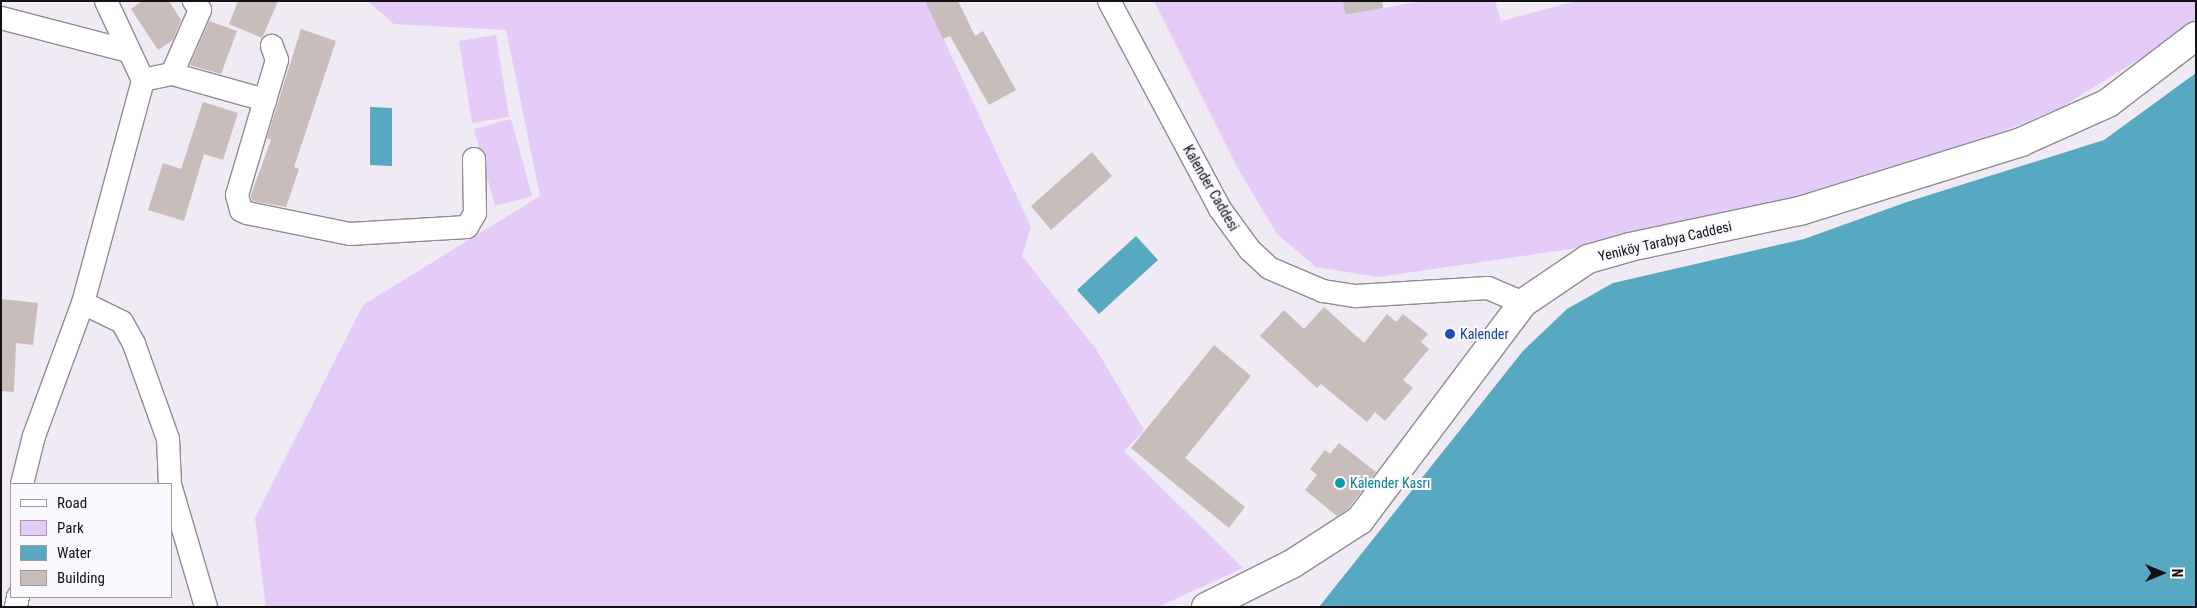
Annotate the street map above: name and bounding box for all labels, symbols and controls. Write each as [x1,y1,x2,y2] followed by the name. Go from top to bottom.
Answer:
[1180,142,1242,234] street label: Kalender Caddesi
[1596,217,1734,265] street label: Yeniköy Tarabya Caddesi
[1460,326,1509,342] place label: Kalender
[1444,328,1456,340] marker: Kalender
[1350,475,1430,491] place label: Kalender Kasrı
[1334,477,1346,489] marker: Kalender Kasrı
[10,483,172,598] legend
[57,494,87,512] text: Road
[57,519,84,537] text: Park
[57,544,91,562] text: Water
[2137,548,2187,598] north arrow
[57,569,105,587] text: Building
[2169,569,2185,577] text: N

